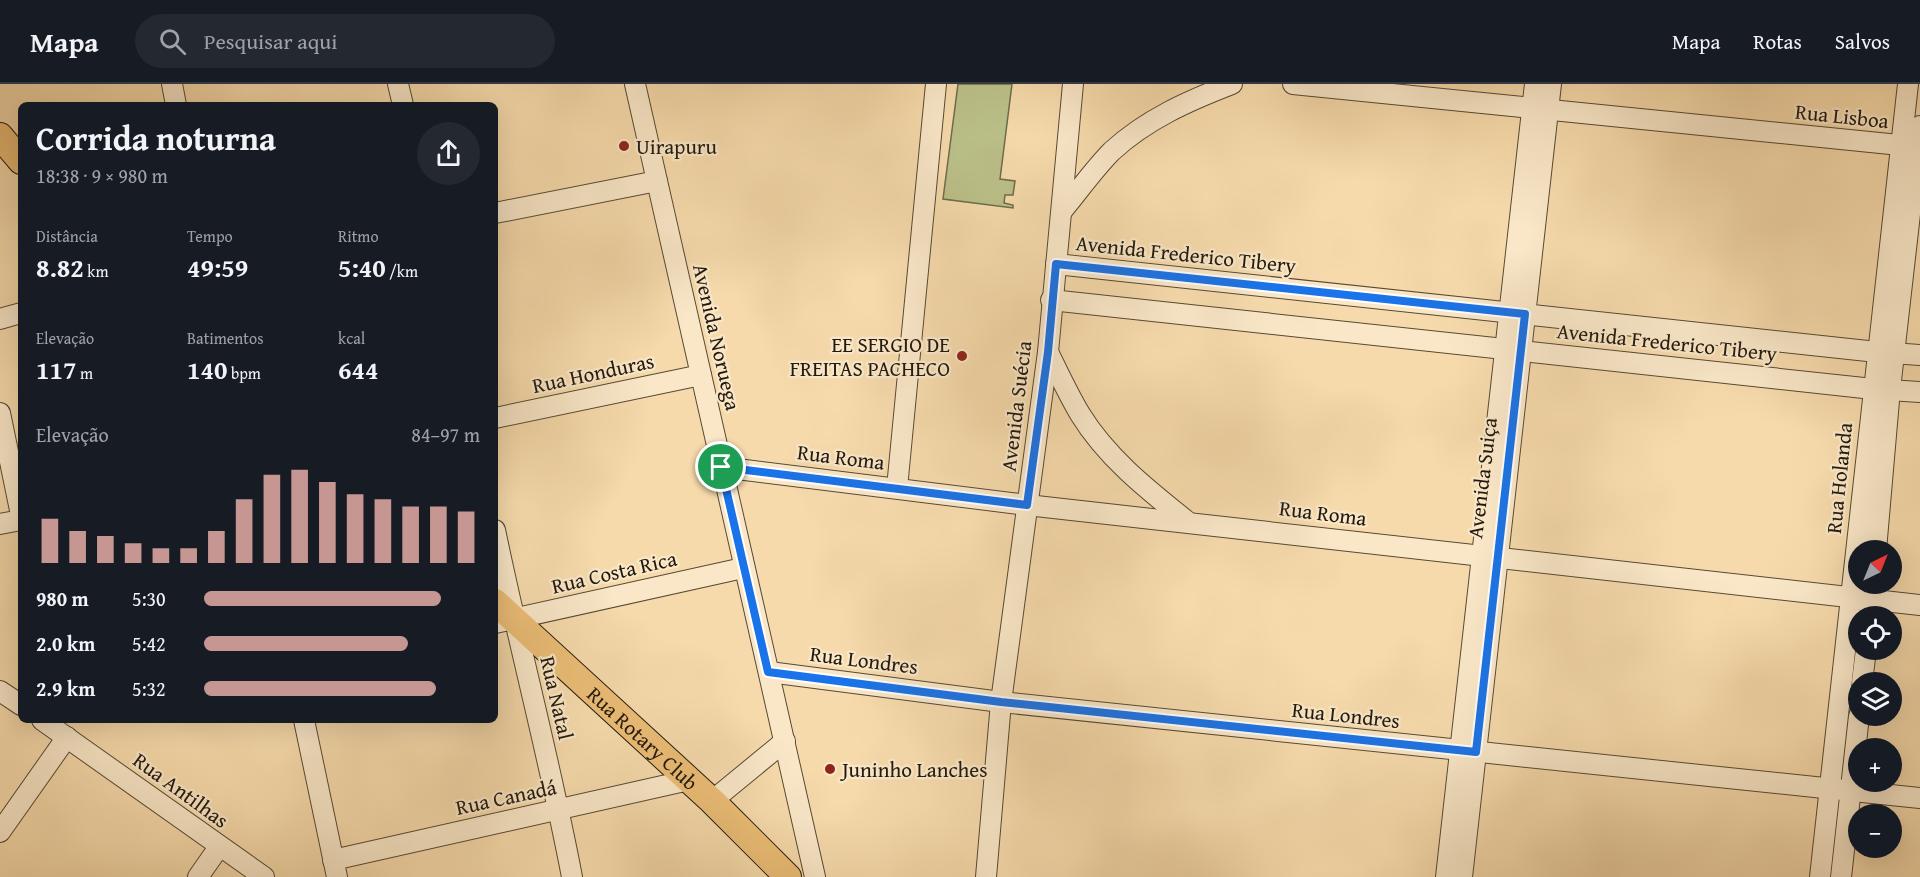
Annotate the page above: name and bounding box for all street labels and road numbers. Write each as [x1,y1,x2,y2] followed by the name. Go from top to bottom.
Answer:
[1794,96,1890,136] street label: Rua Lisboa
[1074,227,1298,281] street label: Avenida Frederico Tibery
[685,261,749,413] street label: Avenida Noruega
[1555,315,1779,369] street label: Avenida Frederico Tibery
[993,339,1039,473] street label: Avenida Suécia
[529,345,657,401] street label: Rua Honduras
[1459,416,1505,540] street label: Avenida Suiça
[1818,421,1860,535] street label: Rua Holanda
[795,436,887,478] street label: Rua Roma
[1277,492,1369,534] street label: Rua Roma
[548,543,680,601] street label: Rua Costa Rica
[808,638,920,682] street label: Rua Londres
[532,653,582,743] street label: Rua Natal
[581,679,706,797] street label: Rua Rotary Club
[1290,694,1402,736] street label: Rua Londres
[127,745,235,835] street label: Rua Antilhas
[453,771,559,823] street label: Rua Canadá

